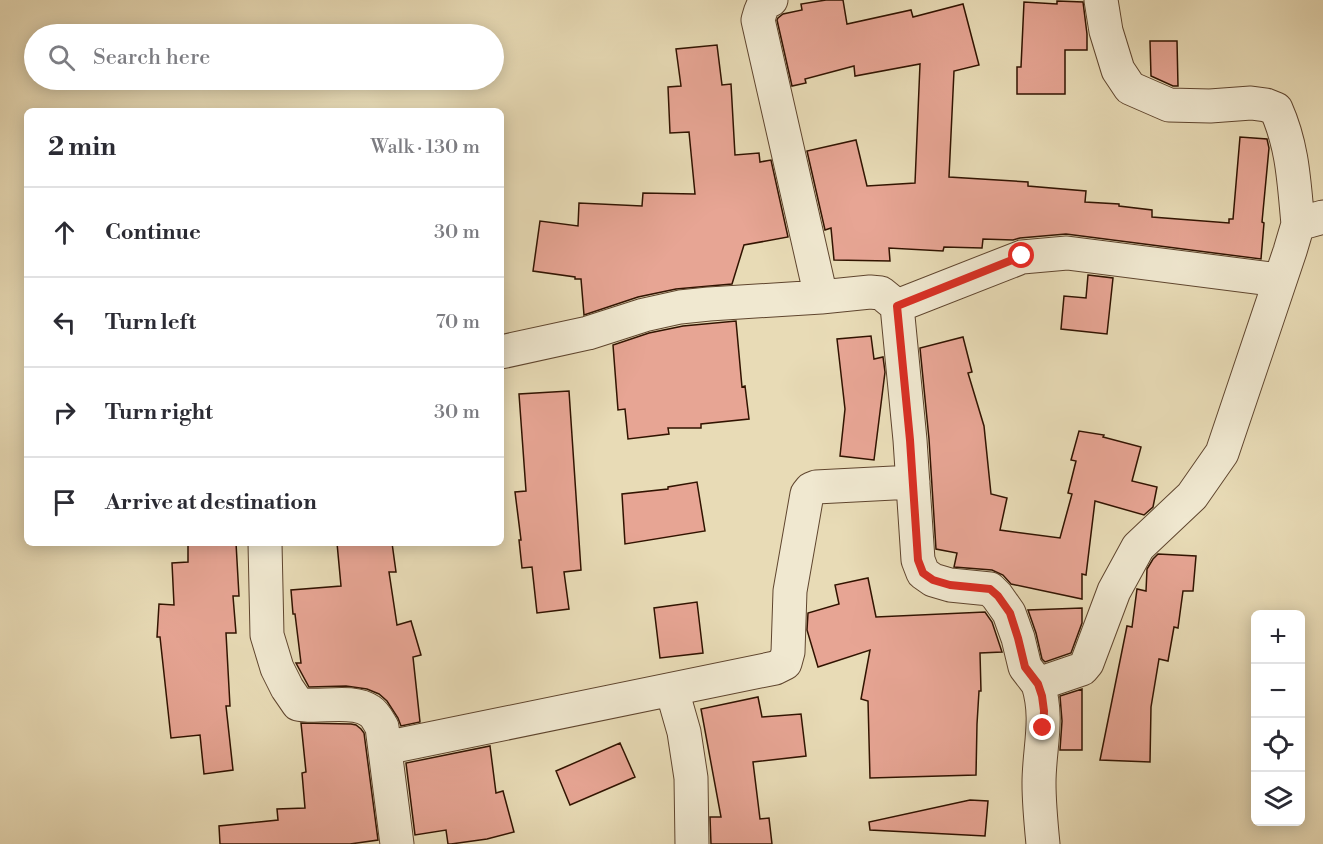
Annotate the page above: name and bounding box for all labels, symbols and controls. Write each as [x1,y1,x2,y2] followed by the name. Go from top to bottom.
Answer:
[24,24,504,90] search box
[45,41,78,74] icon: search
[93,44,210,71] text: Search here
[48,131,116,163] text: 2 min
[371,135,480,160] text: Walk · 130 m
[48,216,81,249] icon: ahead
[105,219,201,246] text: Continue
[434,220,480,245] text: 30 m
[1008,242,1034,268] route start
[48,306,81,339] icon: left
[105,309,196,336] text: Turn left
[436,310,480,335] text: 70 m
[48,396,81,429] icon: right
[105,399,213,426] text: Turn right
[434,400,480,425] text: 30 m
[48,486,81,519] icon: arrive
[105,489,317,516] text: Arrive at destination
[1251,610,1305,826] map controls
[1251,610,1305,664] button: +
[1251,664,1305,718] button: −
[1029,714,1055,740] route end
[1251,718,1305,772] button: locate
[1251,772,1305,826] button: layers

